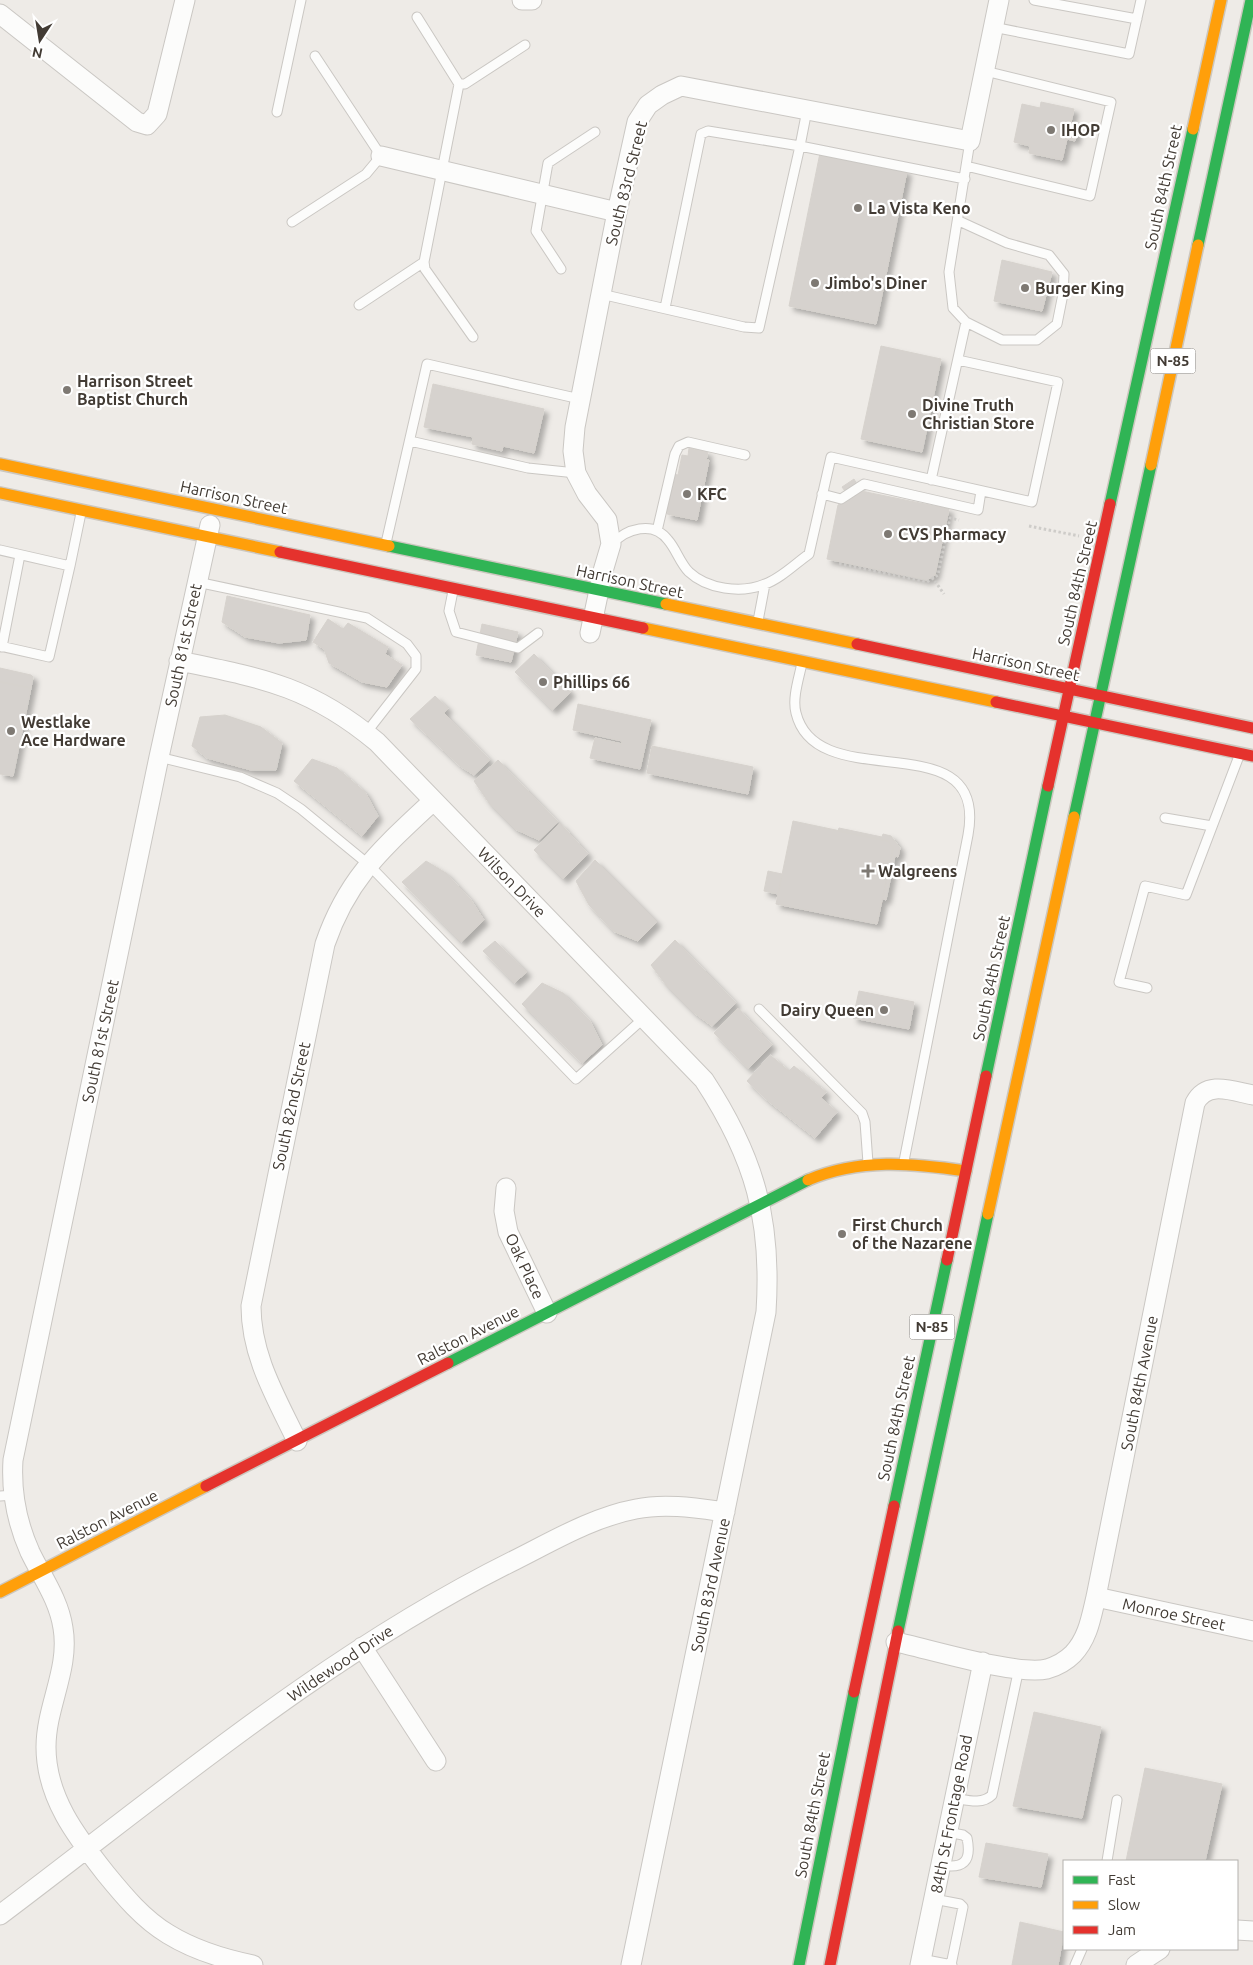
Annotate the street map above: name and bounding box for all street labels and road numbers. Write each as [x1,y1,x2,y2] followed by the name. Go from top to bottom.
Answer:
[602,118,650,247] street label: South 83rd Street
[1141,122,1185,251] street label: South 84th Street
[1150,348,1196,374] road number: N-85
[179,477,290,517] street label: Harrison Street
[1054,518,1100,647] street label: South 84th Street
[575,561,686,601] street label: Harrison Street
[161,581,205,708] street label: South 81st Street
[971,644,1082,684] street label: Harrison Street
[474,843,550,921] street label: Wilson Drive
[969,913,1013,1042] street label: South 84th Street
[78,977,122,1104] street label: South 81st Street
[269,1039,314,1172] street label: South 82nd Street
[502,1230,548,1302] street label: Oak Place
[414,1302,522,1368] street label: Ralston Avenue
[910,1314,954,1340] road number: N-85
[1117,1314,1161,1452] street label: South 84th Avenue
[874,1353,918,1482] street label: South 84th Street
[53,1486,161,1552] street label: Ralston Avenue
[687,1516,733,1654] street label: South 83rd Avenue
[1121,1594,1228,1634] street label: Monroe Street
[284,1621,396,1705] street label: Wildewood Drive
[927,1733,975,1895] street label: 84th St Frontage Road
[791,1750,833,1879] street label: South 84th Street

